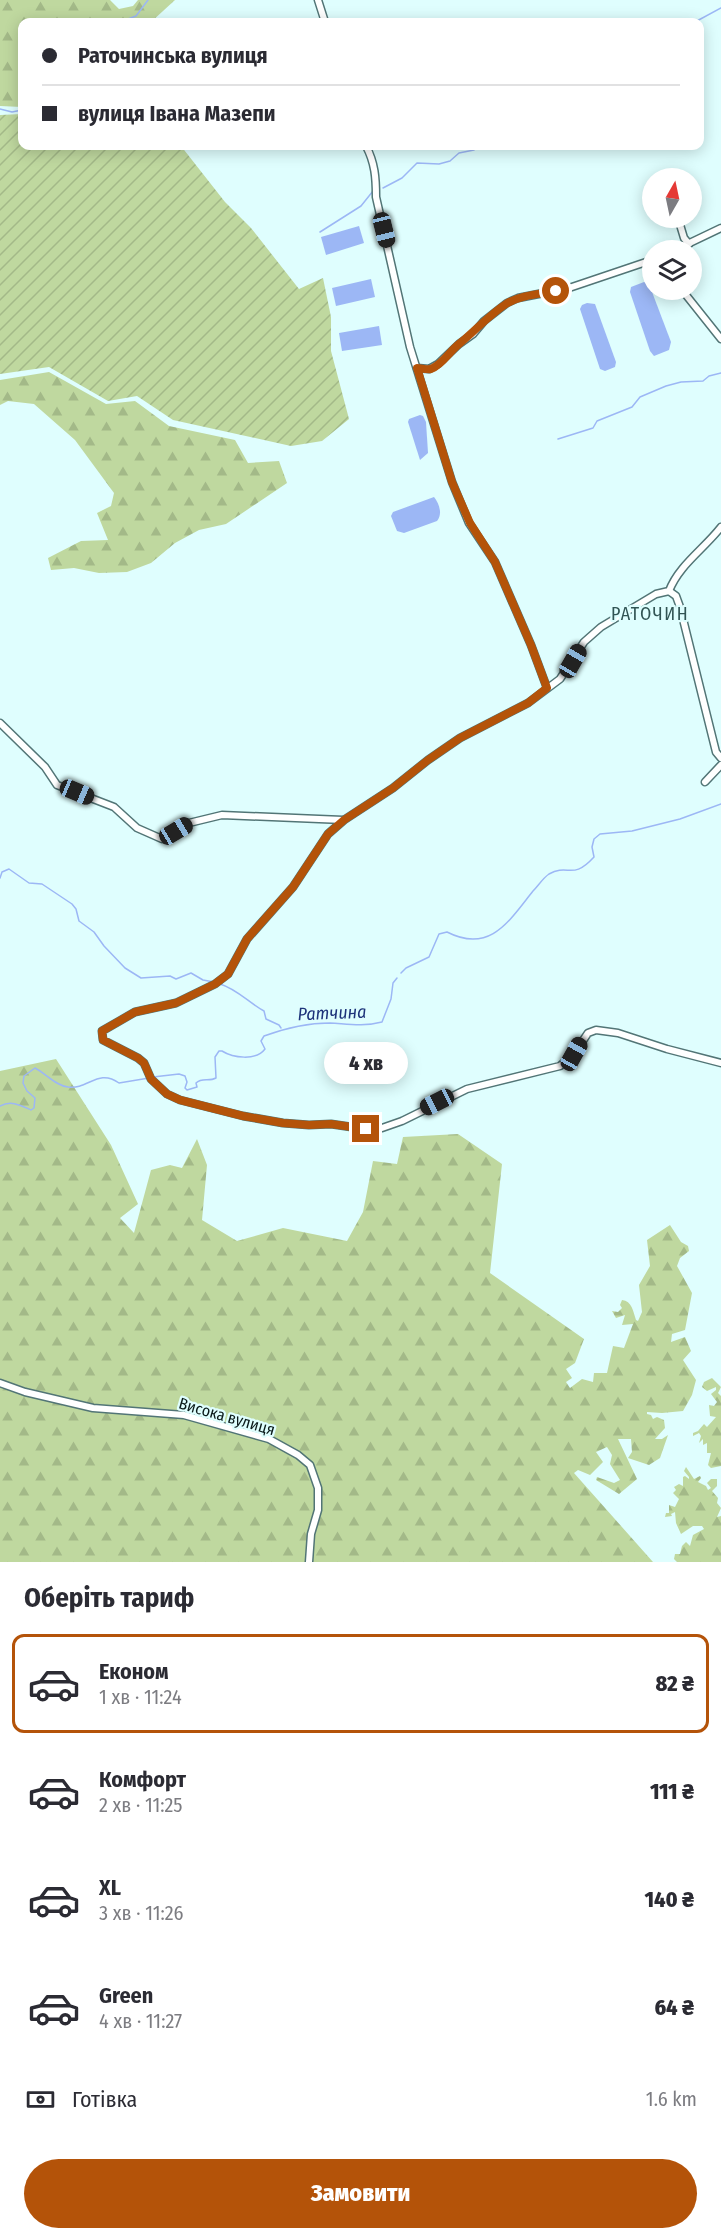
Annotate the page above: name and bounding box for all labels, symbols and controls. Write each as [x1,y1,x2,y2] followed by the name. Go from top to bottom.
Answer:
[78,42,268,69] text: Раточинська вулиця
[78,100,276,127] text: вулиця Івана Мазепи
[642,168,702,228] north arrow
[642,168,702,300] map controls
[371,210,397,250] car
[642,240,702,300] button: layers
[542,277,569,304] route start
[611,603,689,625] district label: РАТОЧИН
[556,641,590,681] car
[57,777,97,807] car
[156,814,196,848] car
[297,1001,367,1025] water label: Ратчина
[557,1034,591,1074] car
[324,1042,408,1084] callout: 4 хв
[349,1051,383,1075] text: 4 хв
[417,1086,457,1118] car
[352,1115,379,1142] route end
[177,1394,277,1439] street label: Висока вулиця
[24,1582,194,1614] text: Оберіть тариф
[27,1657,81,1711] icon: car
[99,1658,169,1685] text: Економ
[656,1670,694,1697] text: 82 ₴
[99,1685,182,1709] text: 1 хв · 11:24
[27,1765,81,1819] icon: car
[99,1766,186,1793] text: Комфорт
[650,1778,694,1805] text: 111 ₴
[99,1793,183,1817] text: 2 хв · 11:25
[27,1873,81,1927] icon: car
[99,1874,121,1901] text: XL
[644,1886,694,1913] text: 140 ₴
[99,1901,183,1925] text: 3 хв · 11:26
[27,1981,81,2035] icon: car
[99,1982,153,2009] text: Green
[654,1994,694,2021] text: 64 ₴
[99,2009,182,2033] text: 4 хв · 11:27
[24,2083,57,2116] icon: cash
[72,2086,137,2113] text: Готівка
[646,2087,697,2111] text: 1.6 km
[24,2159,697,2228] button: Замовити

